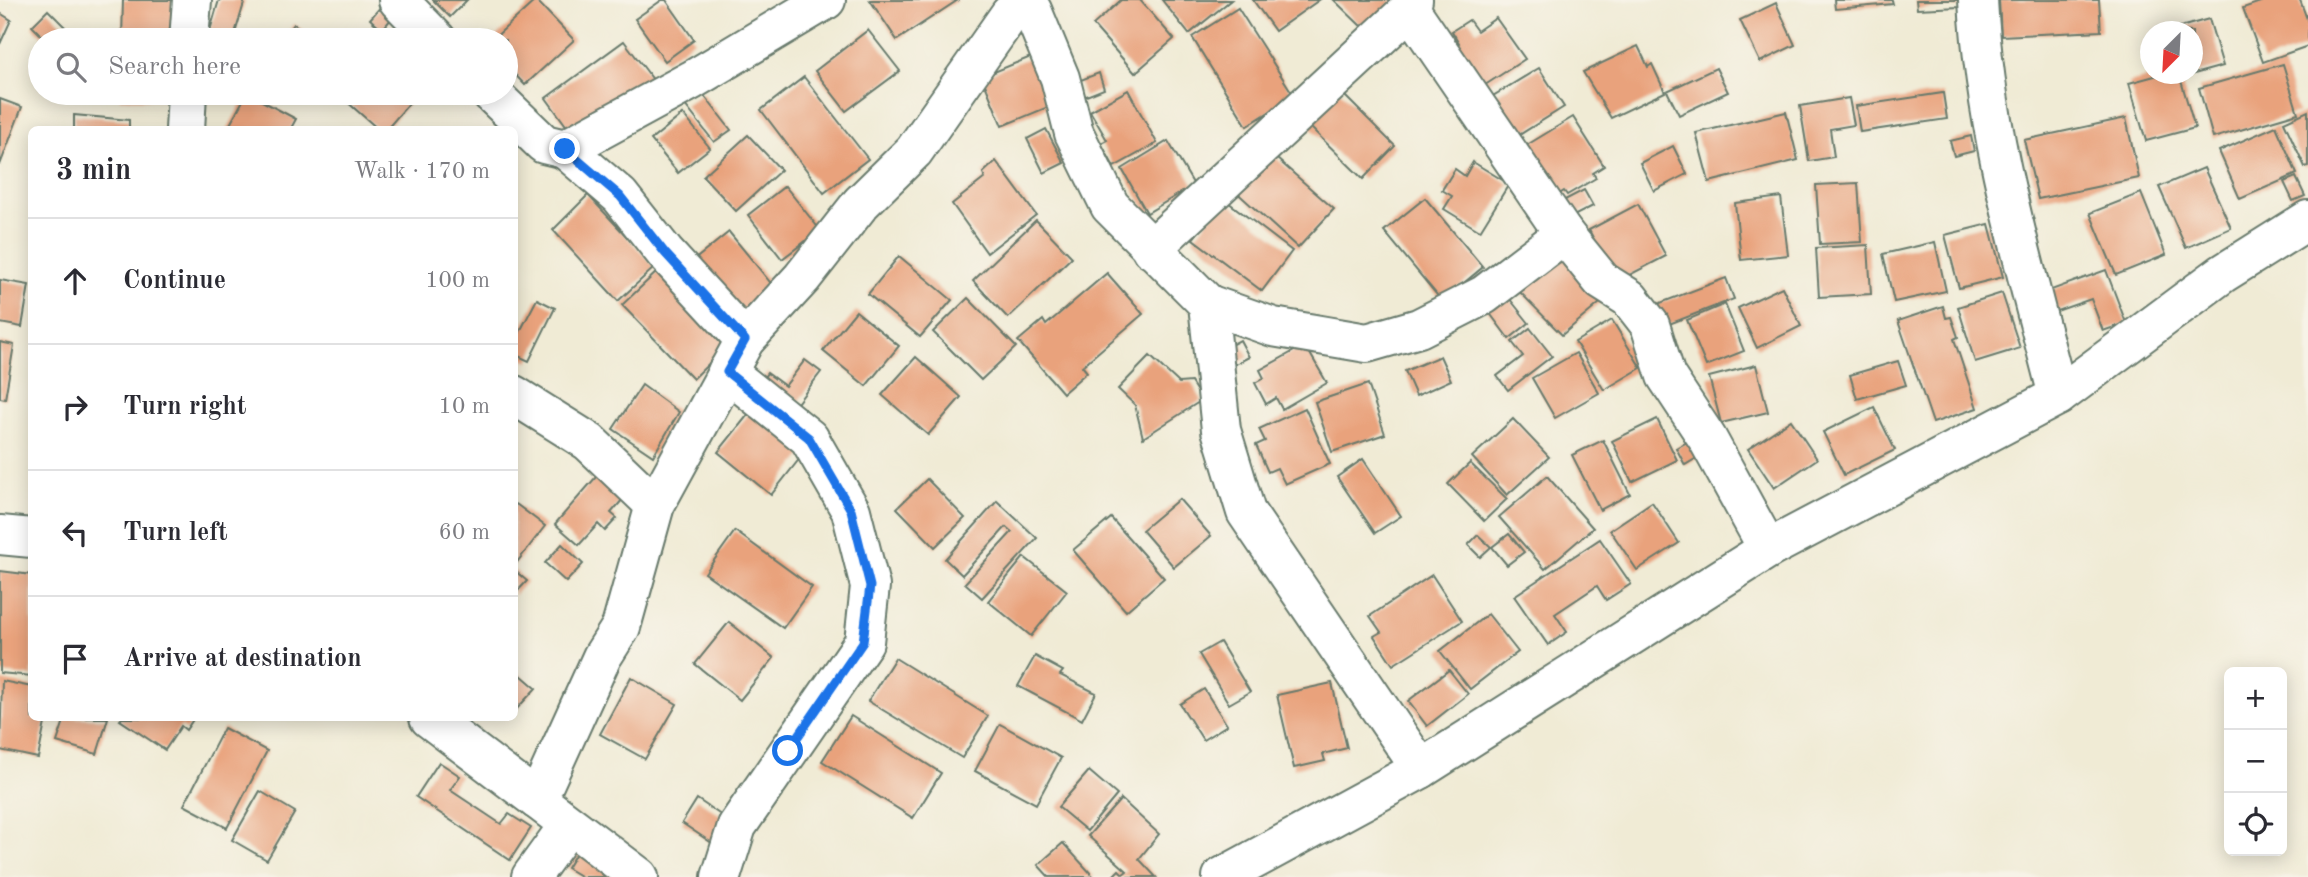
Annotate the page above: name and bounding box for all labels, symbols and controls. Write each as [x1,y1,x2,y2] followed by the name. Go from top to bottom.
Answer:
[2140,21,2203,84] north arrow
[28,28,518,105] search box
[52,48,90,86] icon: search
[108,54,241,80] text: Search here
[549,133,580,164] route end
[56,156,131,186] text: 3 min
[354,160,490,183] text: Walk · 170 m
[56,262,94,300] icon: ahead
[123,268,226,294] text: Continue
[425,269,490,292] text: 100 m
[56,388,94,426] icon: right
[123,394,246,420] text: Turn right
[439,395,490,418] text: 10 m
[56,514,94,552] icon: left
[123,520,228,546] text: Turn left
[439,521,490,544] text: 60 m
[56,640,94,678] icon: arrive
[123,646,362,672] text: Arrive at destination
[2224,667,2287,856] map controls
[2224,667,2287,730] button: +
[2224,730,2287,793] button: −
[772,735,803,766] route start
[2224,793,2287,856] button: locate

